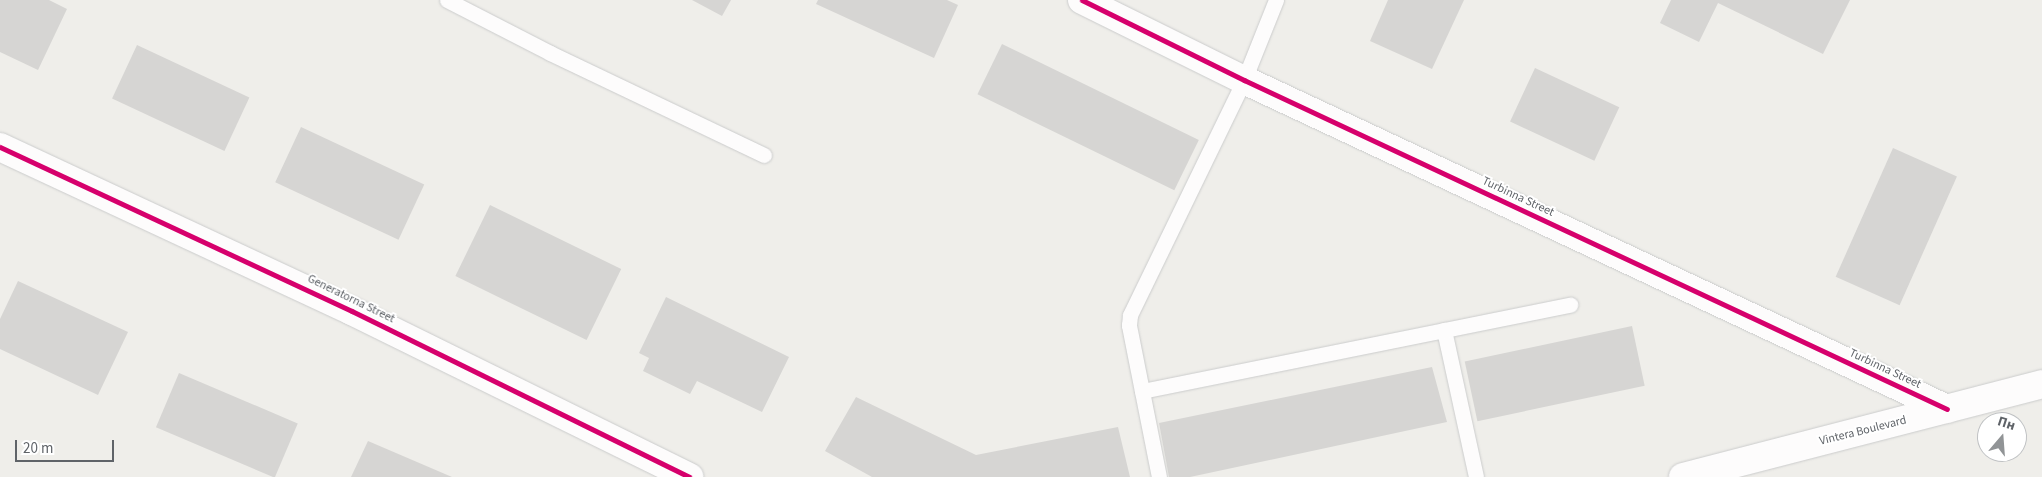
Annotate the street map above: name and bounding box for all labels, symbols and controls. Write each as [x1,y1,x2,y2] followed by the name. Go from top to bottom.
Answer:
[1480,174,1556,220] street label: Turbinna Street
[305,272,397,326] street label: Generatorna Street
[1847,346,1923,392] street label: Turbinna Street
[1995,411,2018,436] text: Пн
[1977,412,2027,462] north arrow
[1818,413,1908,449] street label: Vintera Boulevard
[18,430,116,462] scale bar
[23,438,53,459] text: 20 m

